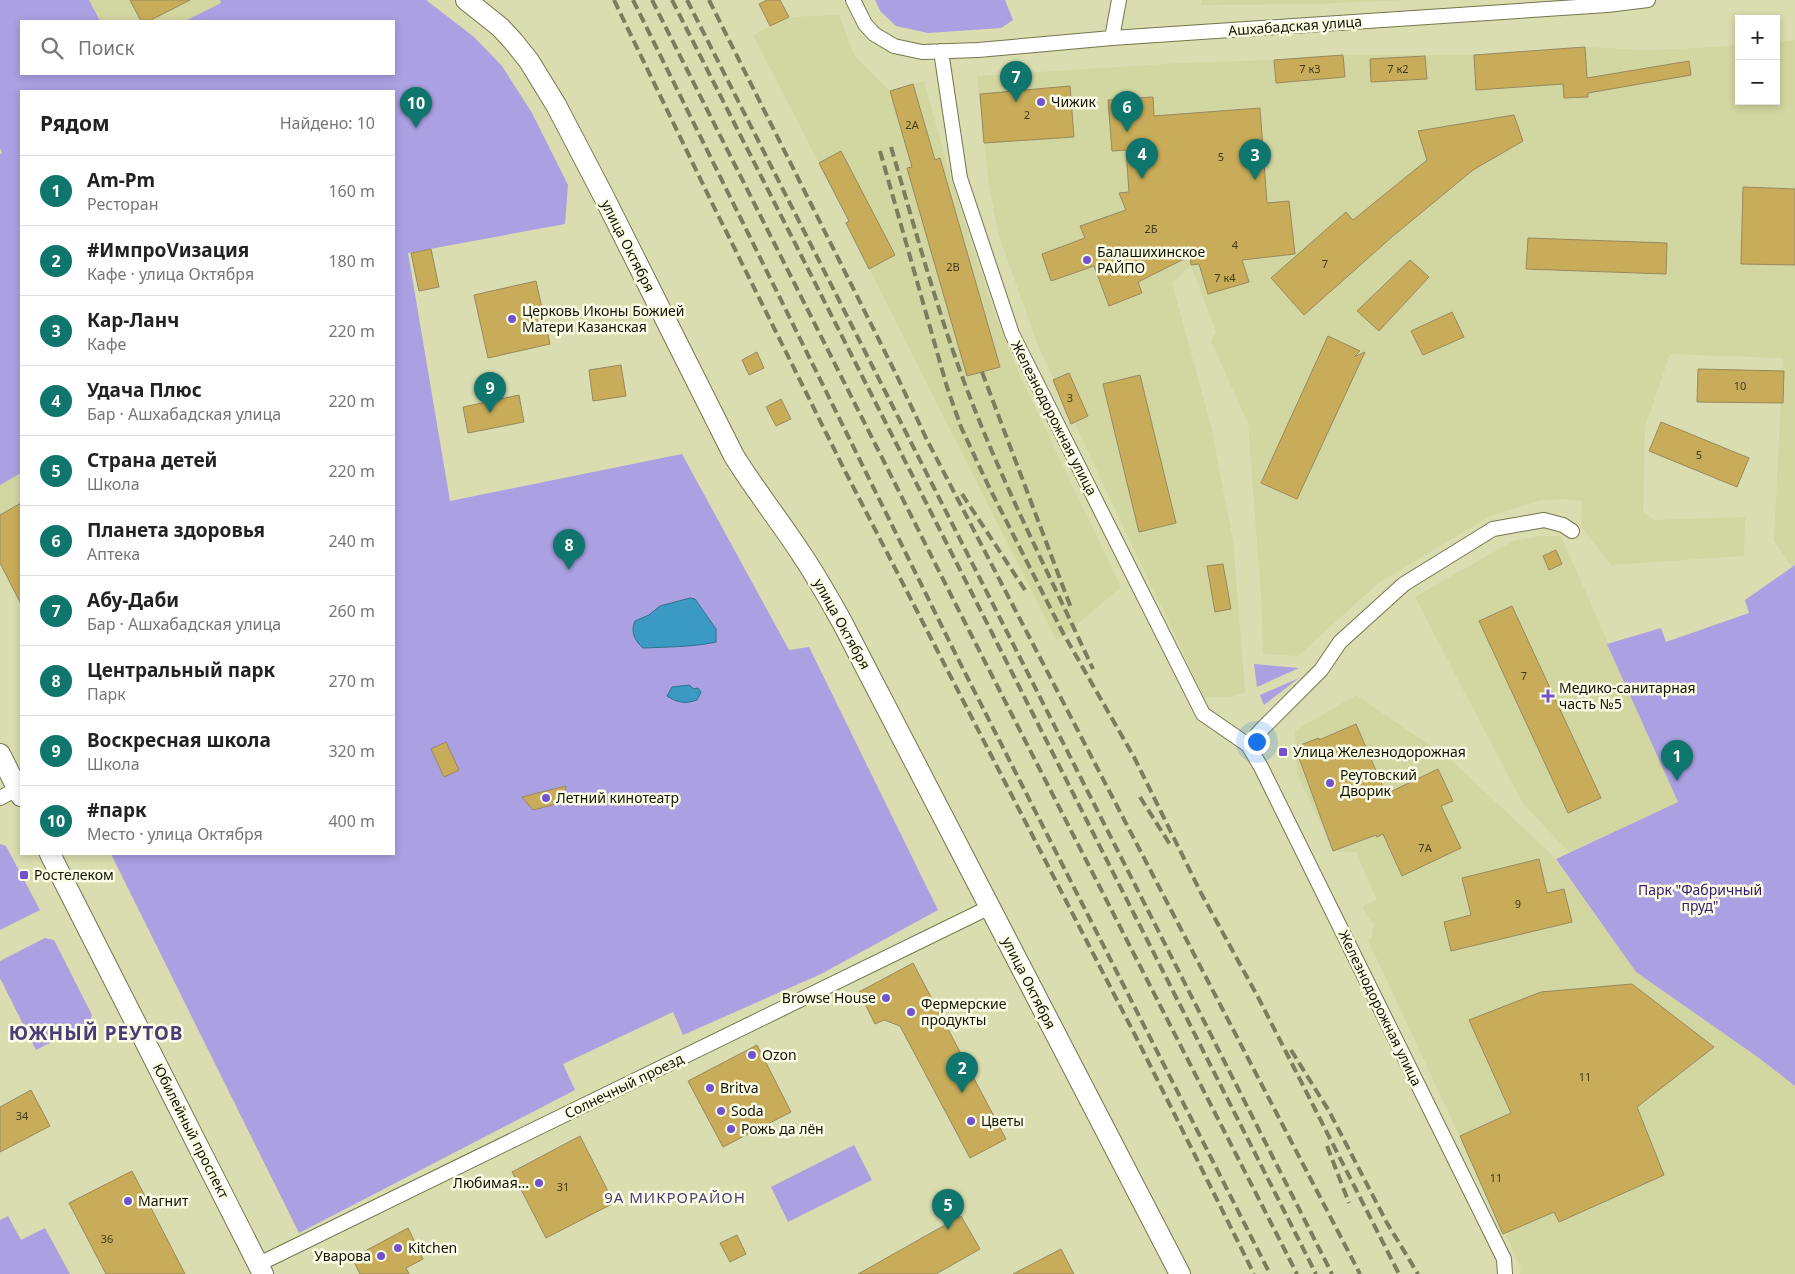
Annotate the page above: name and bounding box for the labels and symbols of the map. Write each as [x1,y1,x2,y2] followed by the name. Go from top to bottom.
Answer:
[1227,11,1362,40] street label: Ашхабадская улица
[1000,61,1032,102] pin: 7
[1299,61,1321,76] house number: 7 к3
[1387,61,1409,76] house number: 7 к2
[400,87,432,128] pin: 10
[1111,91,1143,132] pin: 6
[1051,92,1096,111] place label: Чижик
[1035,96,1047,108] marker: Чижик
[1024,107,1030,122] house number: 2
[905,117,920,132] house number: 2А
[1126,138,1158,179] pin: 4
[1239,139,1271,180] pin: 3
[1218,149,1224,164] house number: 5
[597,197,660,295] street label: улица Октября
[1144,221,1158,236] house number: 2Б
[1232,237,1239,252] house number: 4
[1097,242,1205,277] place label: Балашихинское РАЙПО
[1081,254,1093,266] marker: Балашихинское РАЙПО
[1322,256,1328,271] house number: 7
[946,259,960,274] house number: 2В
[1214,270,1236,285] house number: 7 к4
[522,301,685,336] place label: Церковь Иконы Божией Матери Казанская
[506,313,518,325] marker: Церковь Иконы Божией Матери Казанская
[1007,337,1102,498] street label: Железнодорожная улица
[474,372,506,413] pin: 9
[1734,378,1746,393] house number: 10
[1067,390,1073,405] house number: 3
[1696,447,1702,462] house number: 5
[553,529,585,570] pin: 8
[810,575,875,672] street label: улица Октября
[1521,668,1527,683] house number: 7
[1559,678,1696,713] place label: Медико-санитарная часть №5
[1541,689,1555,703] marker: Медико-санитарная часть №5
[1244,729,1270,755] your location
[1661,740,1693,781] pin: 1
[1293,742,1466,761] place label: Улица Железнодорожная
[1277,746,1289,758] marker: Улица Железнодорожная
[1340,765,1417,800] place label: Реутовский Дворик
[1324,777,1336,789] marker: Реутовский Дворик
[556,788,679,807] place label: Летний кинотеатр
[540,792,552,804] marker: Летний кинотеатр
[1418,840,1433,855] house number: 7А
[34,865,114,884] place label: Ростелеком
[18,869,30,881] marker: Ростелеком
[1638,880,1762,915] park label: Парк "Фабричный пруд"
[1515,896,1521,911] house number: 9
[1334,927,1427,1089] street label: Железнодорожная улица
[998,934,1061,1032] street label: улица Октября
[782,988,876,1007] place label: Browse House
[880,992,892,1004] marker: Browse House
[921,994,1007,1029] place label: Фермерские продукты
[905,1006,917,1018] marker: Фермерские продукты
[9,1020,183,1046] district label: ЮЖНЫЙ РЕУТОВ
[762,1045,797,1064] place label: Ozon
[561,1048,687,1123] street label: Солнечный проезд
[746,1049,758,1061] marker: Ozon
[946,1052,978,1093] pin: 2
[149,1060,234,1202] street label: Юбилейный проспект
[1579,1069,1591,1084] house number: 11
[720,1078,759,1097] place label: Britva
[704,1082,716,1094] marker: Britva
[731,1101,764,1120] place label: Soda
[715,1105,727,1117] marker: Soda
[16,1108,29,1123] house number: 34
[981,1111,1024,1130] place label: Цветы
[965,1115,977,1127] marker: Цветы
[741,1119,824,1138] place label: Рожь да лён
[725,1123,737,1135] marker: Рожь да лён
[1490,1170,1502,1185] house number: 11
[453,1173,529,1192] place label: Любимая...
[533,1177,545,1189] marker: Любимая...
[557,1179,569,1194] house number: 31
[604,1187,746,1207] district label: 9А МИКРОРАЙОН
[932,1189,964,1230] pin: 5
[138,1191,189,1210] place label: Магнит
[122,1195,134,1207] marker: Магнит
[101,1231,113,1246] house number: 36
[408,1238,457,1257] place label: Kitchen
[392,1242,404,1254] marker: Kitchen
[314,1246,371,1265] place label: Уварова
[375,1250,387,1262] marker: Уварова

